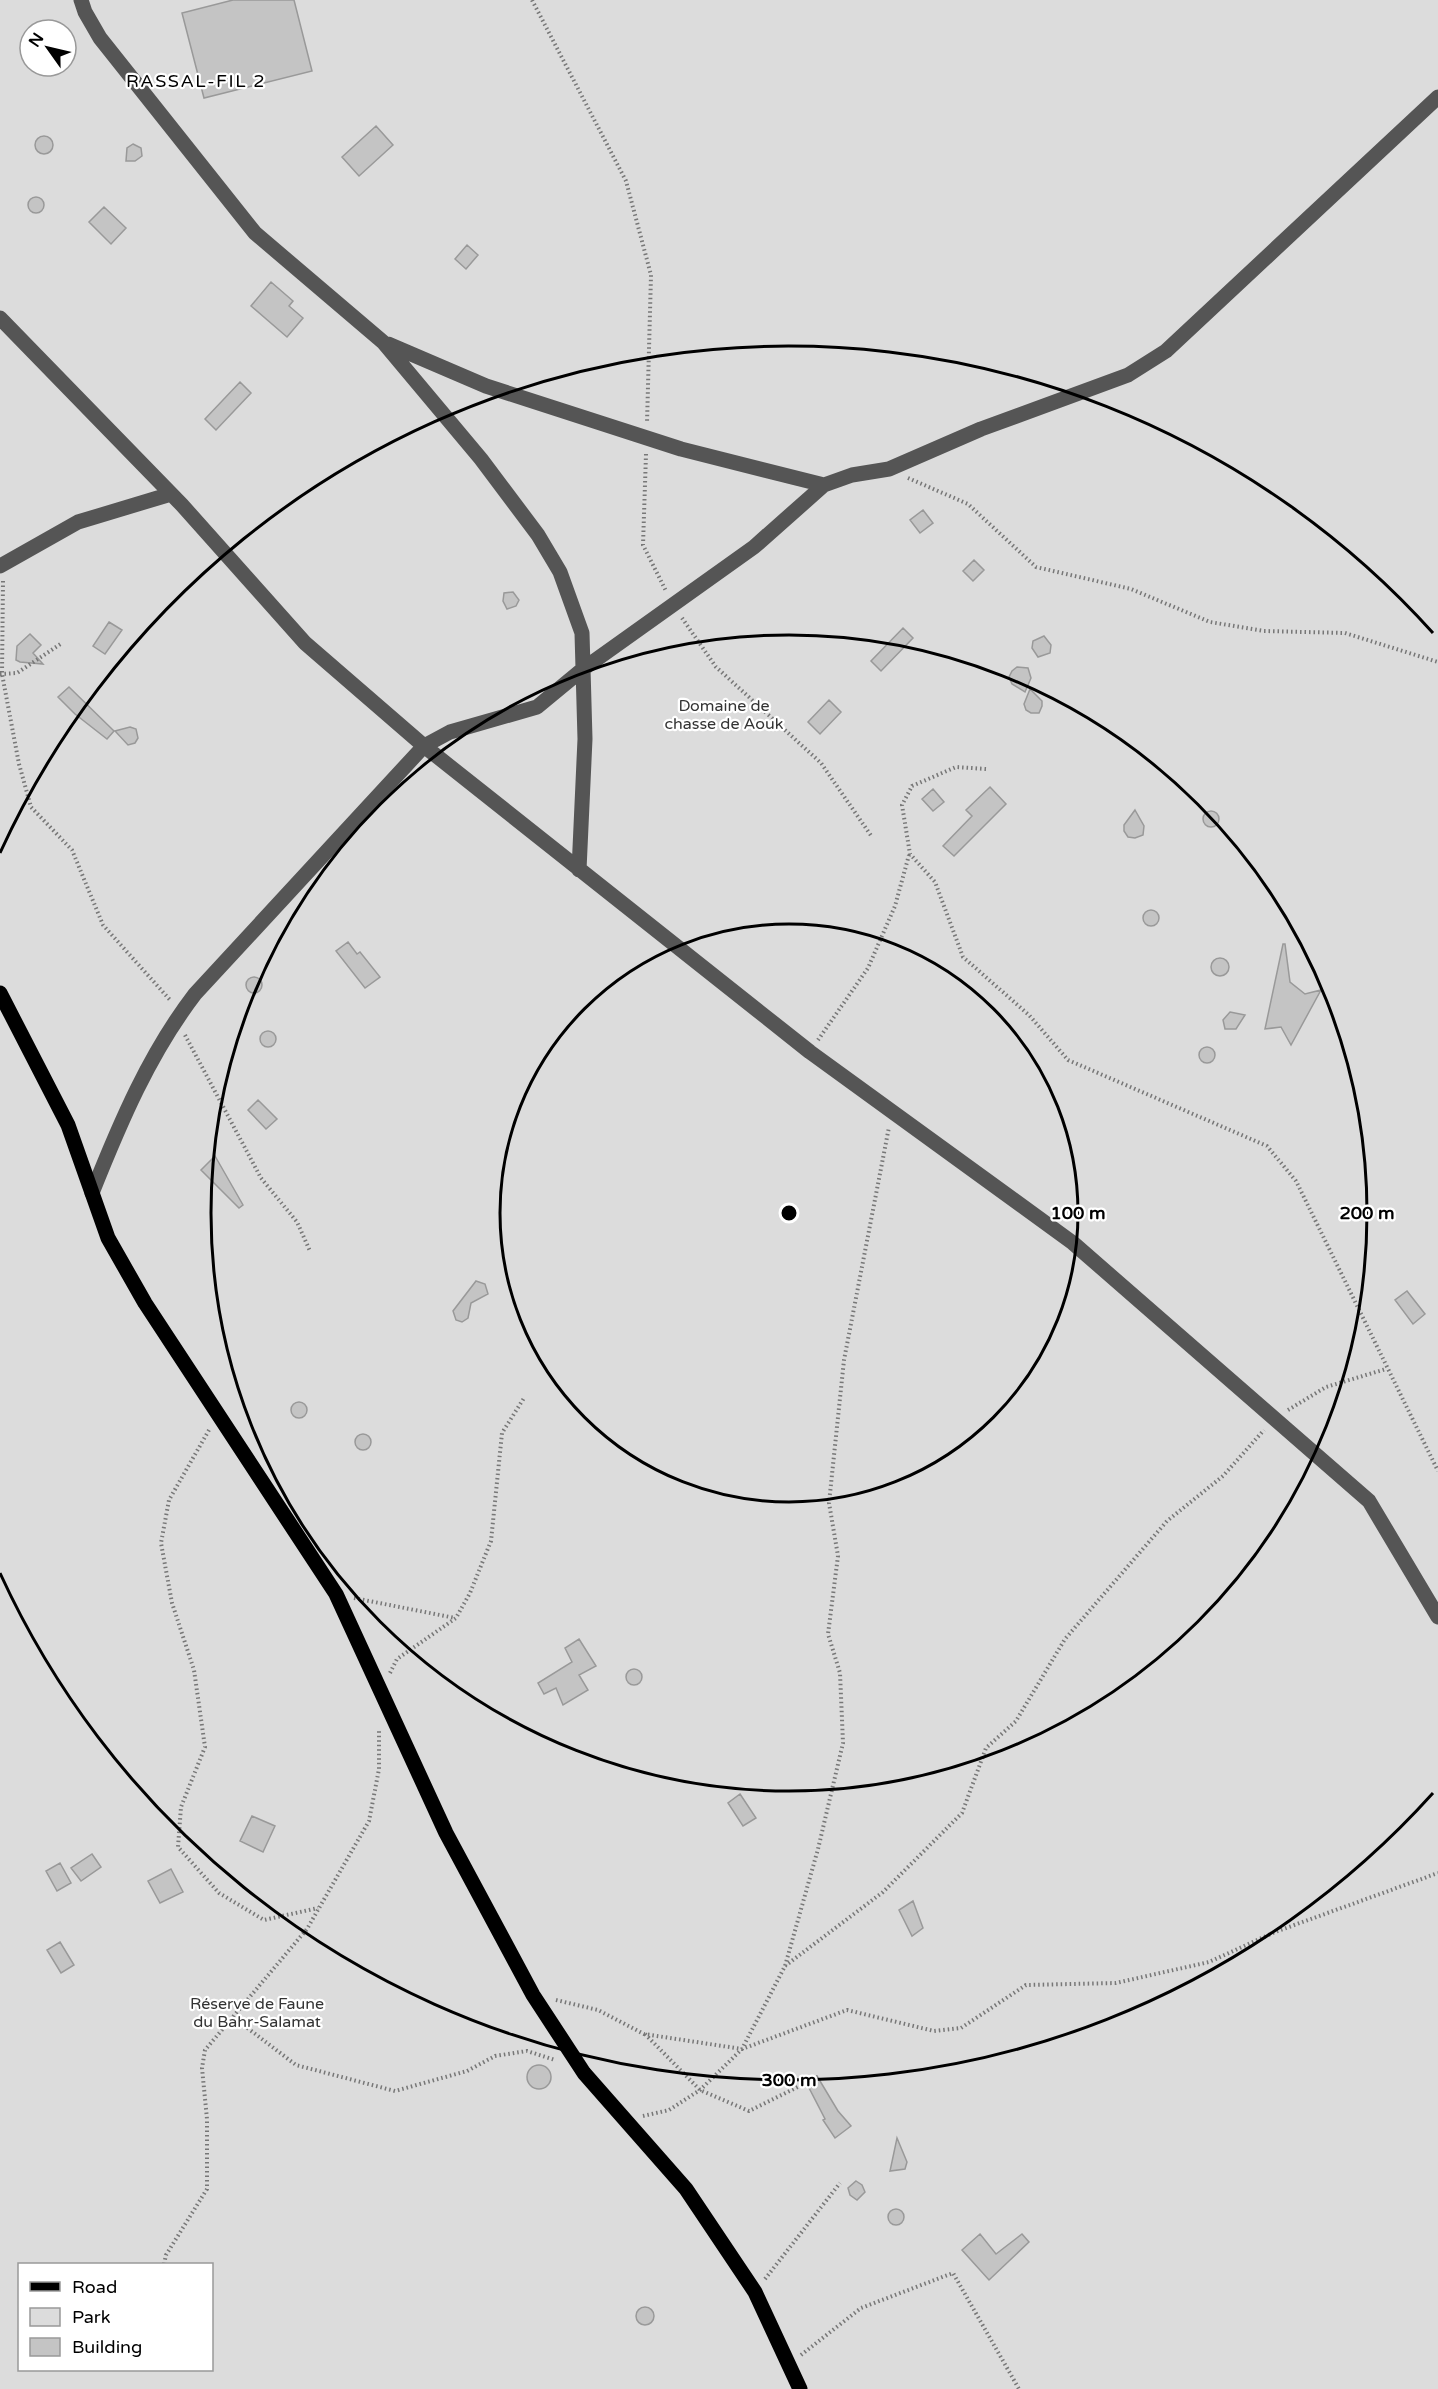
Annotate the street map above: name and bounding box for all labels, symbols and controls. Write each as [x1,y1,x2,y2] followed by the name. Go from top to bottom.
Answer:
[18,18,78,78] north arrow
[25,29,48,51] text: N
[126,70,266,92] district label: RASSAL-FIL 2
[664,696,784,734] park label: Domaine de chasse de Aouk
[1050,1202,1106,1224] text: 100 m
[1339,1202,1395,1224] text: 200 m
[779,1203,799,1223] centre of rings
[190,1994,324,2032] park label: Réserve de Faune du Bahr-Salamat
[761,2069,817,2091] text: 300 m
[18,2263,213,2371] legend
[72,2276,117,2298] text: Road
[72,2306,111,2328] text: Park
[72,2336,142,2358] text: Building

